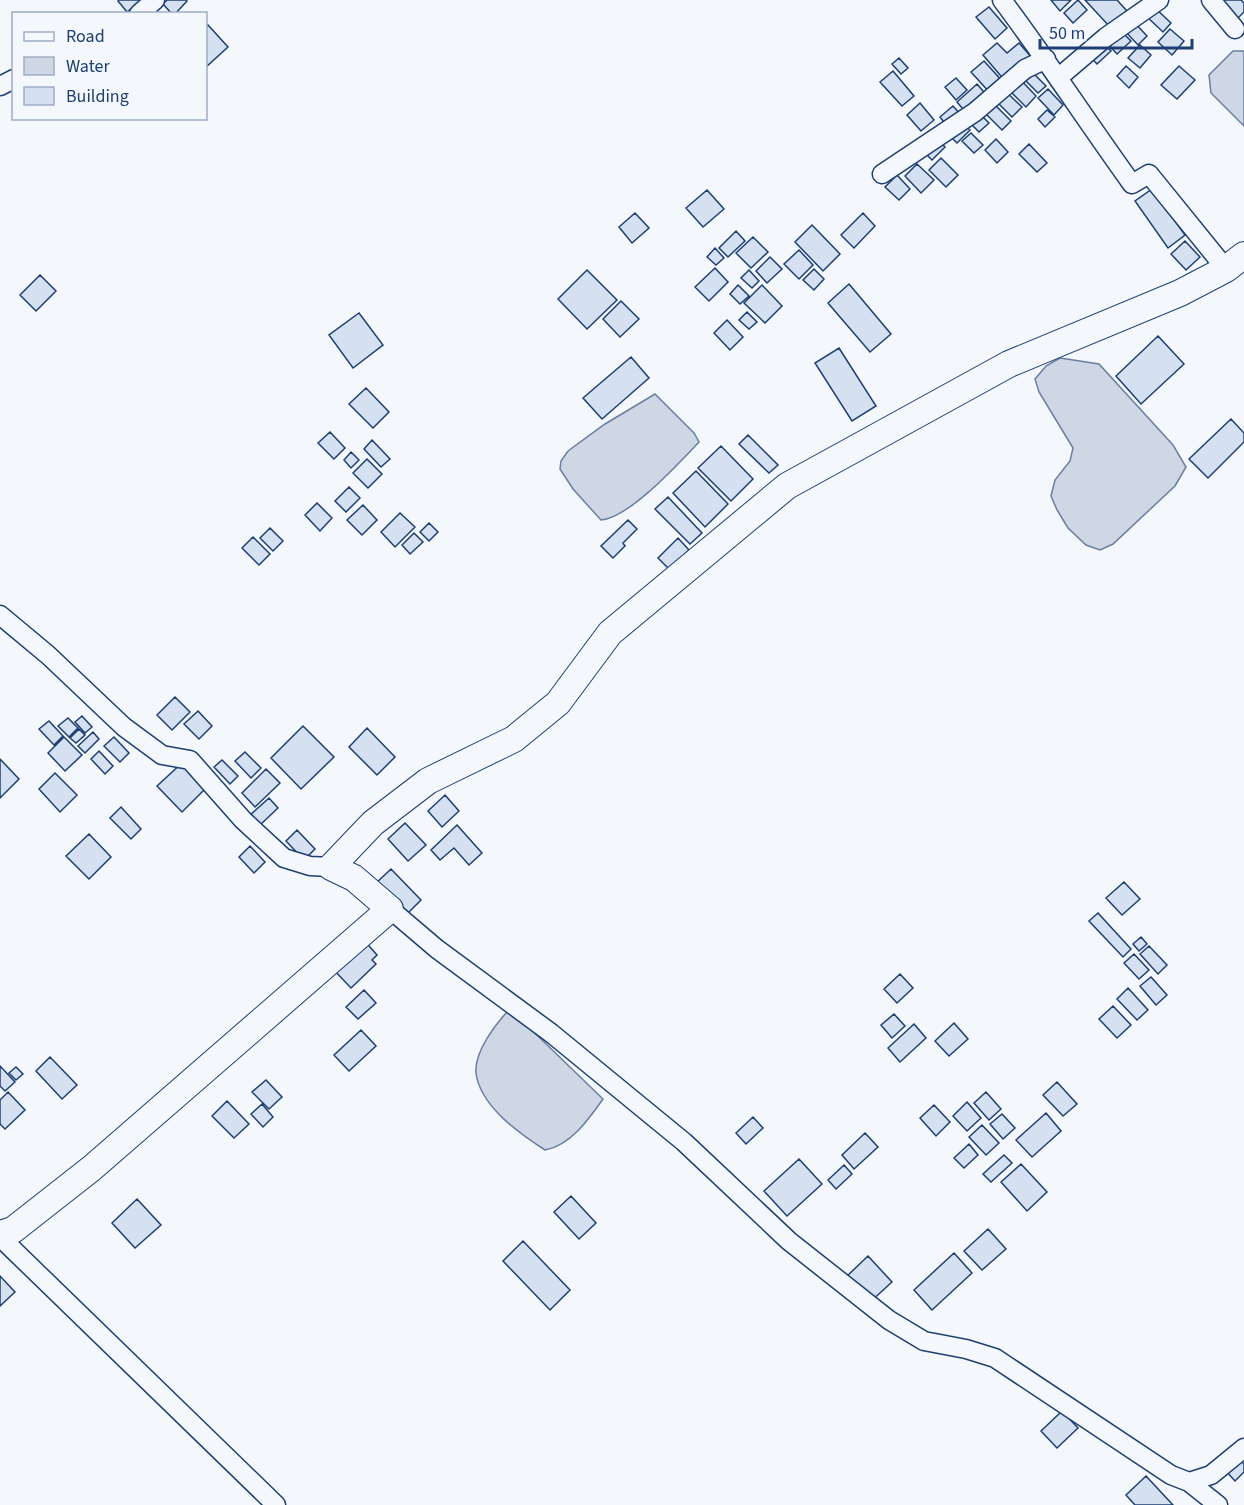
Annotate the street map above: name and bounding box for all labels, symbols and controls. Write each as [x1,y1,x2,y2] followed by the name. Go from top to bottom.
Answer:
[12,12,207,120] legend
[1040,12,1192,50] scale bar
[1049,21,1085,46] text: 50 m
[66,24,105,49] text: Road
[66,54,110,79] text: Water
[66,84,129,109] text: Building

